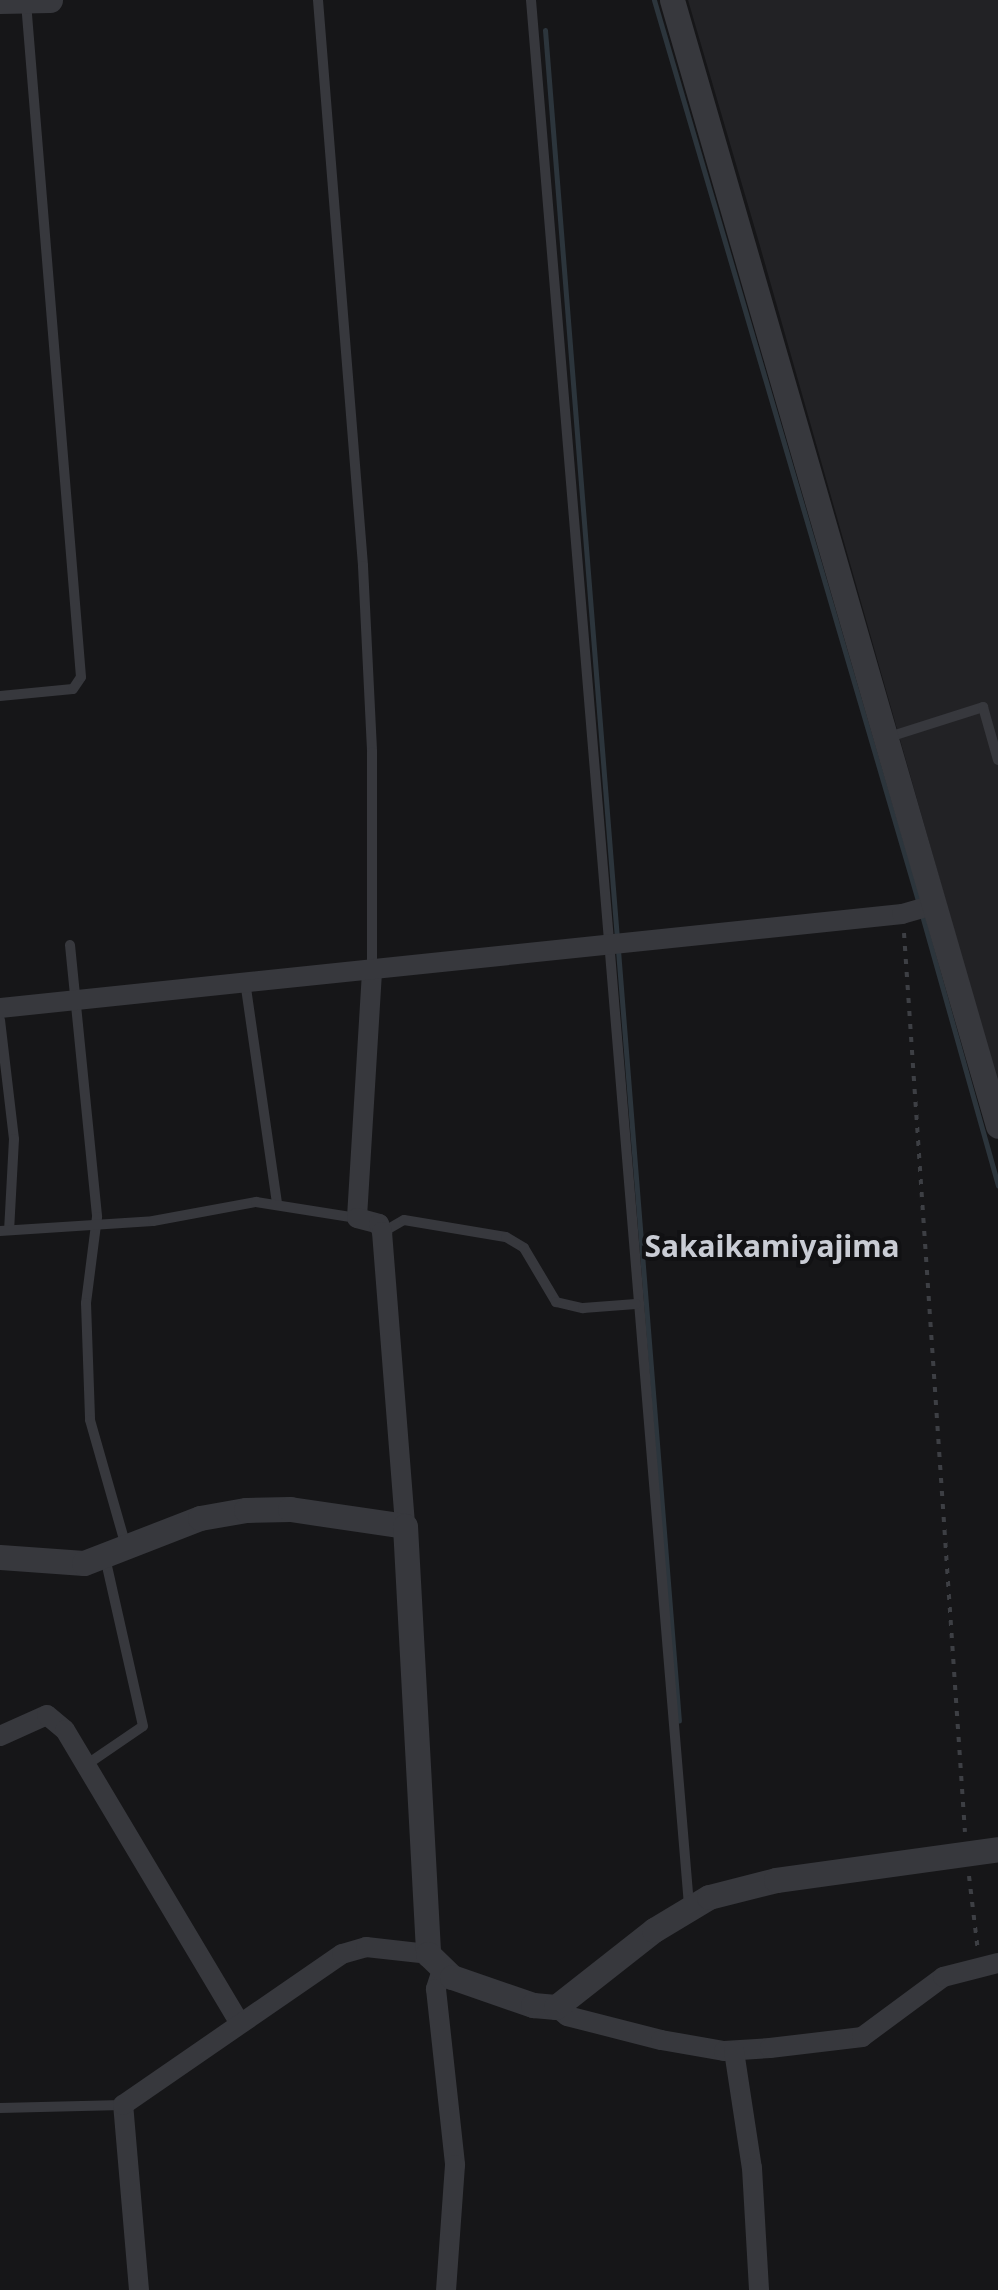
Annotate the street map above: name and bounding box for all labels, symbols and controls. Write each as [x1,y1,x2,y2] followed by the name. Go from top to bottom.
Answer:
[644,1228,900,1264] district label: Sakaikamiyajima

